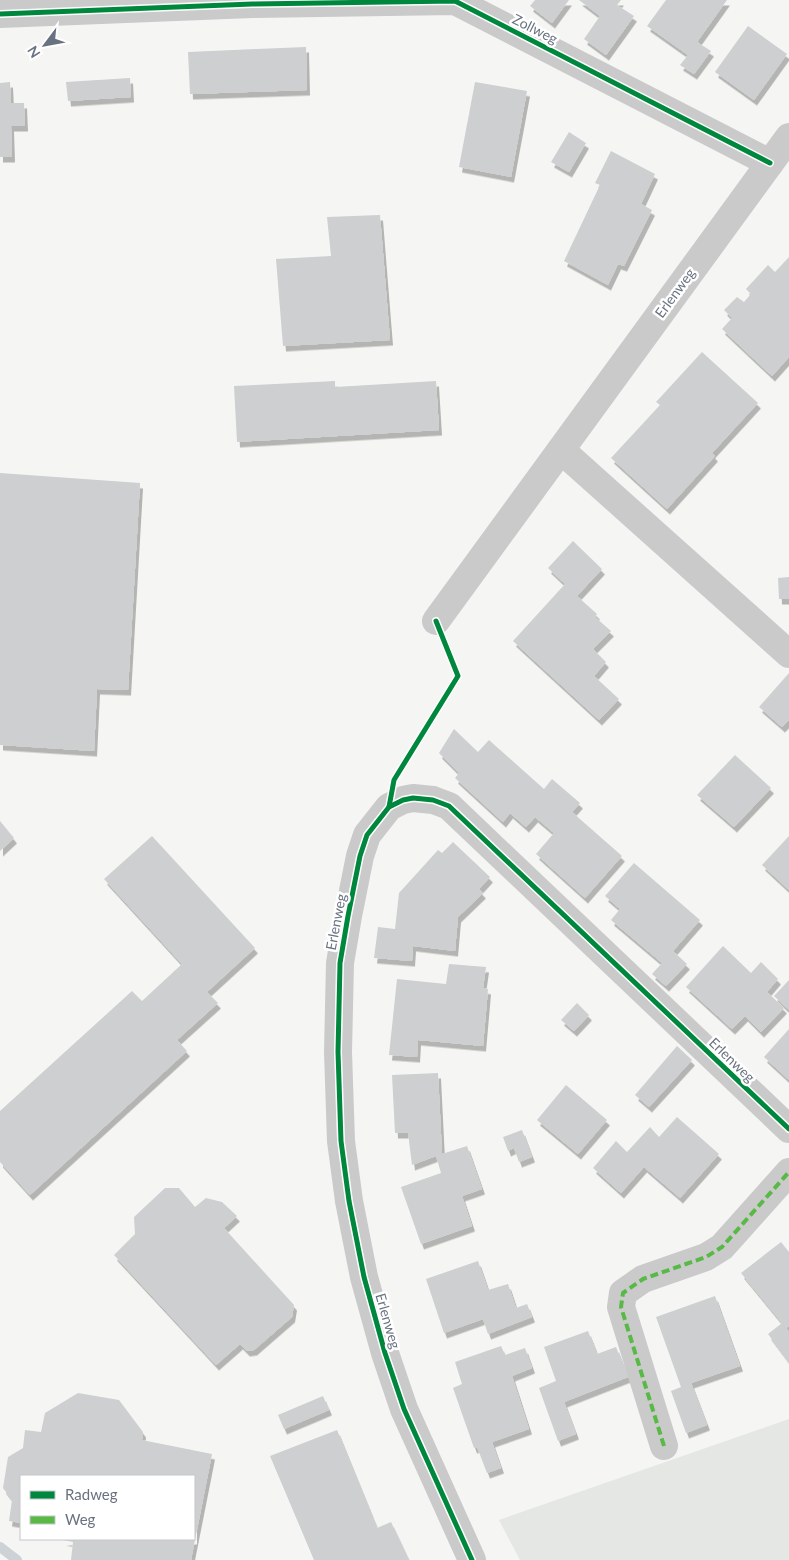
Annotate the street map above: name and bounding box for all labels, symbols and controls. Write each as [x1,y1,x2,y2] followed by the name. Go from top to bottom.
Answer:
[510,10,561,47] street label: Zollweg
[20,20,70,70] north arrow
[23,43,44,61] text: N
[651,265,698,321] street label: Erlenweg
[322,892,349,952] street label: Erlenweg
[706,1034,759,1086] street label: Erlenweg
[372,1291,405,1351] street label: Erlenweg
[20,1475,195,1540] legend
[65,1485,118,1503] text: Radweg
[65,1510,96,1528] text: Weg

